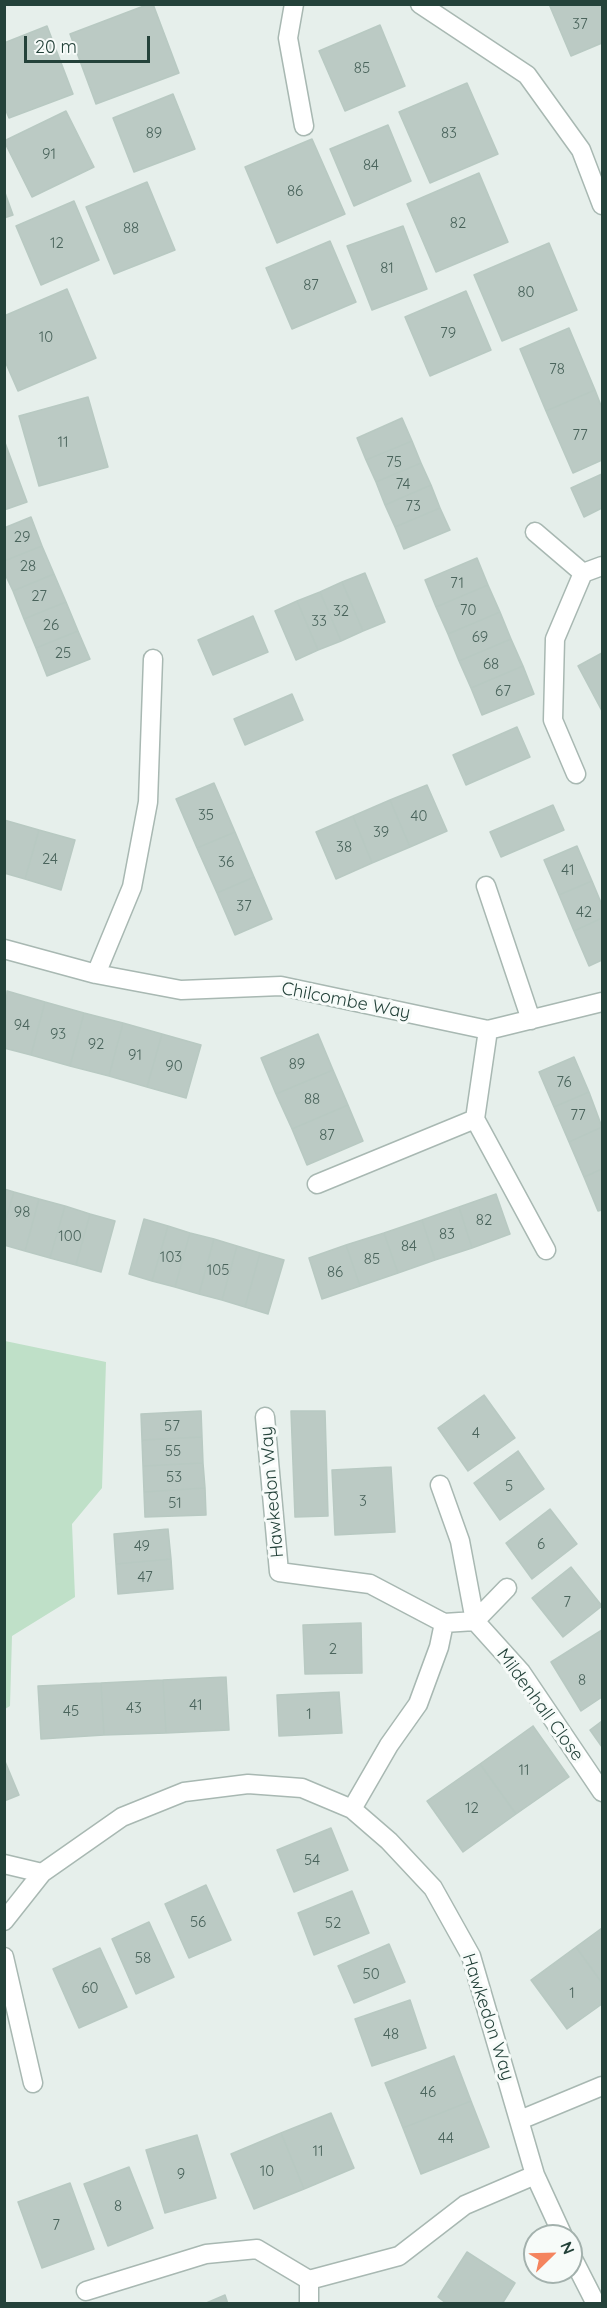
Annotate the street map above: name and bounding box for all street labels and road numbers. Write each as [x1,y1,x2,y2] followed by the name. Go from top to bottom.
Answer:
[280,978,412,1024] street label: Chilcombe Way
[255,1425,289,1559] street label: Hawkedon Way
[492,1645,588,1765] street label: Mildenhall Close
[457,1951,519,2083] street label: Hawkedon Way

